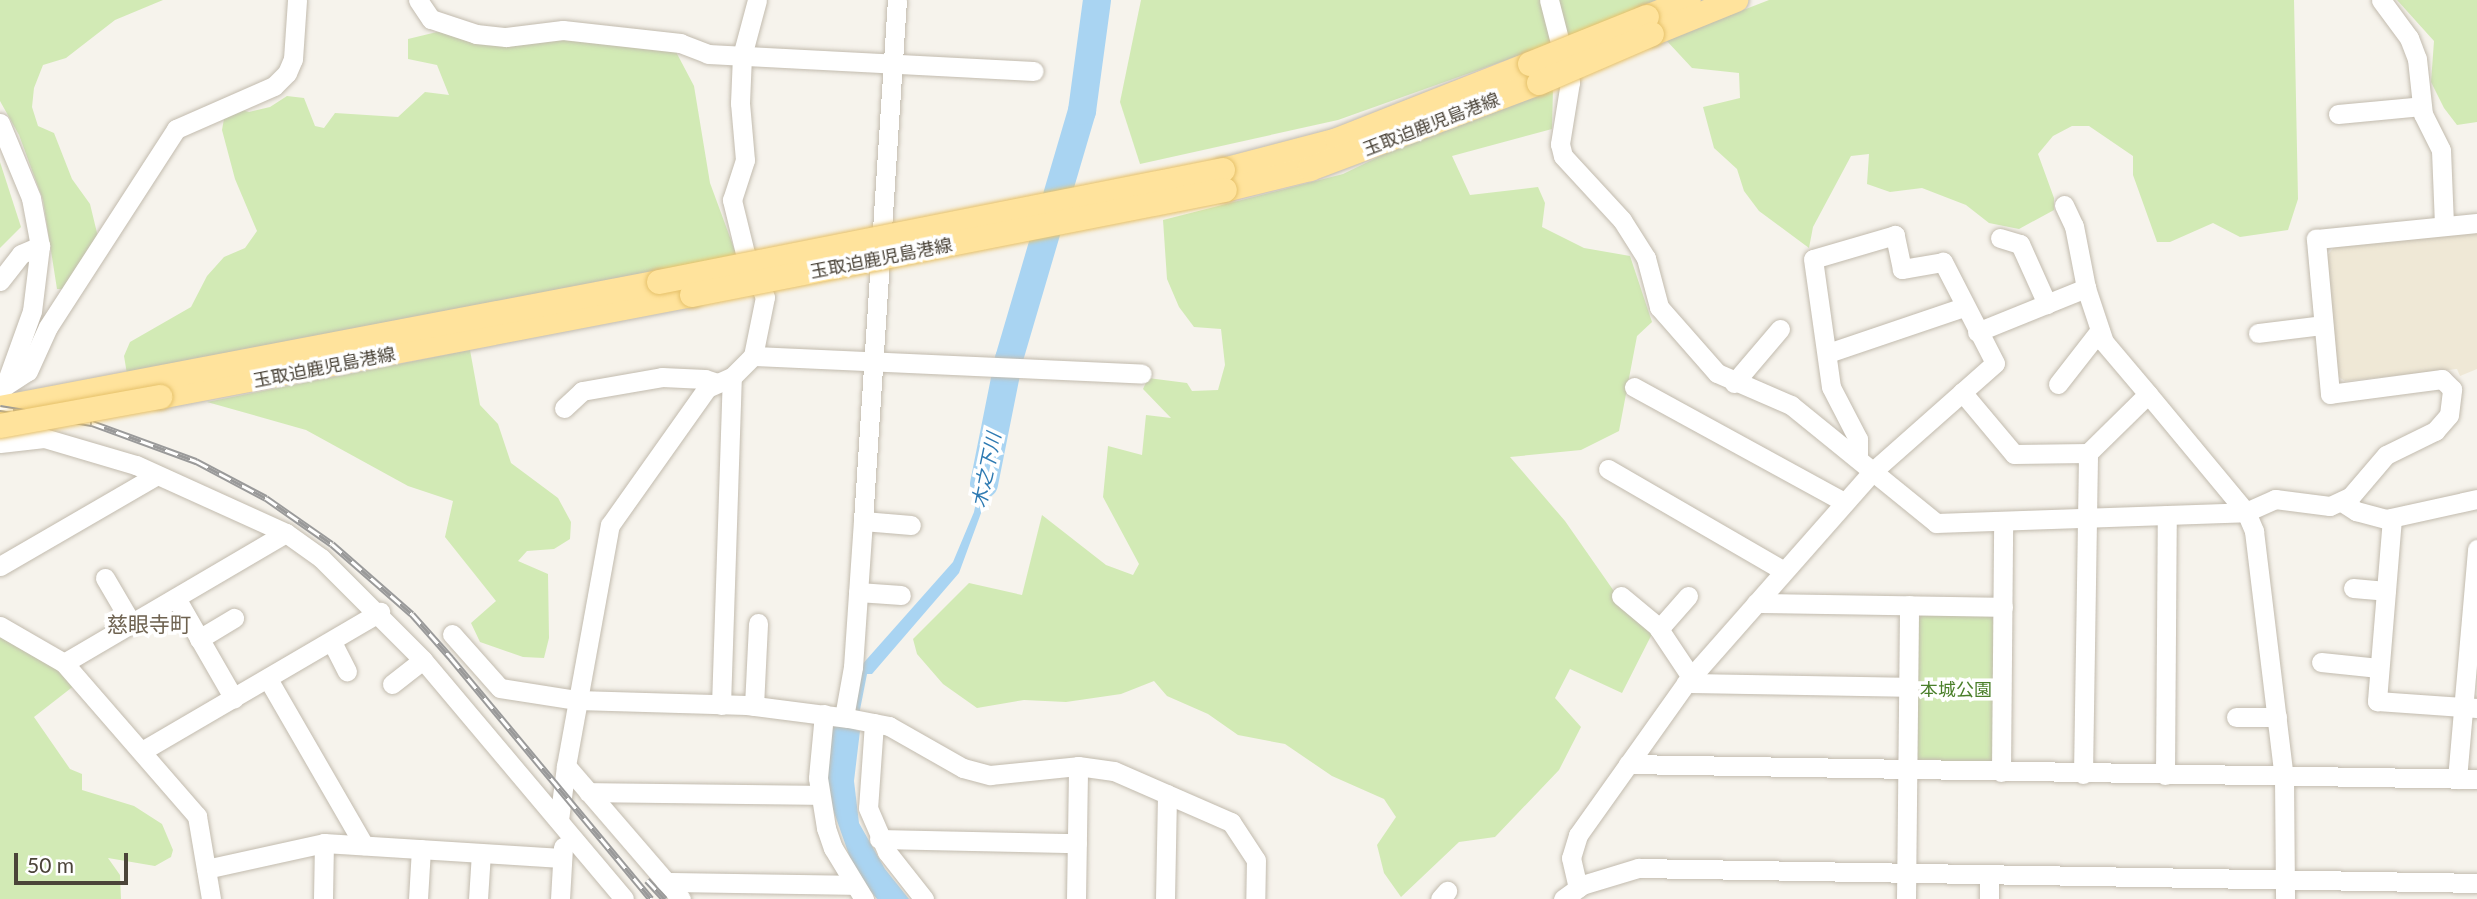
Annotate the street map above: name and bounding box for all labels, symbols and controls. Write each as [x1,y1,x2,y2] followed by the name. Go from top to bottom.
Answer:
[1360,88,1502,160] street label: 玉取迫鹿児島港線
[808,234,954,282] street label: 玉取迫鹿児島港線
[251,343,397,391] street label: 玉取迫鹿児島港線
[967,430,1005,510] water label: 木之下川
[107,611,191,637] district label: 慈眼寺町
[1920,678,1992,700] park label: 本城公園
[18,839,131,883] scale bar
[27,852,74,877] text: 50 m

